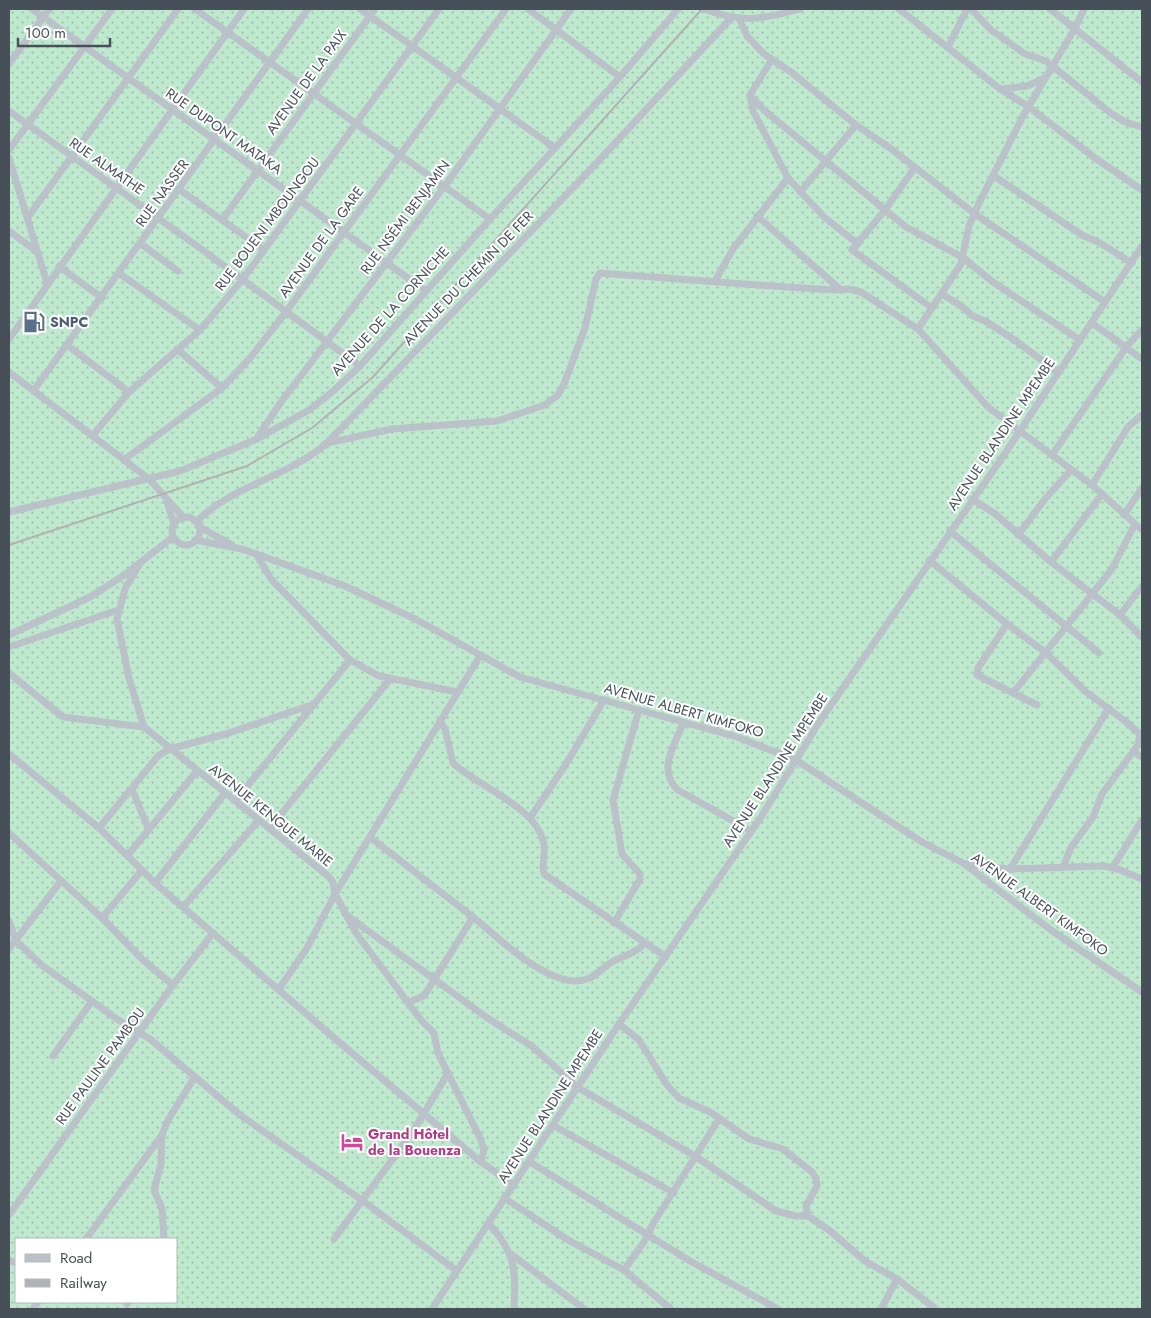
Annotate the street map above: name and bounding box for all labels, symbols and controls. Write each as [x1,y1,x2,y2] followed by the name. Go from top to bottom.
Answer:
[18,15,110,47] scale bar
[25,22,66,44] text: 100 m
[261,25,351,138] street label: AVENUE DE LA PAIX
[162,83,287,179] street label: RUE DUPONT MATAKA
[65,133,149,199] street label: RUE ALMATHE
[210,153,324,295] street label: RUE BOUENI MBOUNGOU
[131,155,194,231] street label: RUE NASSER
[355,156,455,278] street label: RUE NSÉMI BENJAMIN
[274,182,368,302] street label: AVENUE DE LA GARE
[398,206,538,350] street label: AVENUE DU CHEMIN DE FER
[326,242,454,380] street label: AVENUE DE LA CORNICHE
[21,309,47,335] fuel station icon: SNPC
[50,312,88,332] place label: SNPC
[942,354,1060,514] street label: AVENUE BLANDINE MPEMBE
[602,678,766,742] street label: AVENUE ALBERT KIMFOKO
[718,689,832,851] street label: AVENUE BLANDINE MPEMBE
[205,759,337,871] street label: AVENUE KENGUE MARIE
[967,847,1113,961] street label: AVENUE ALBERT KIMFOKO
[51,1003,149,1129] street label: RUE PAULINE PAMBOU
[493,1025,607,1187] street label: AVENUE BLANDINE MPEMBE
[368,1124,461,1160] place label: Grand Hôtel de la Bouenza
[339,1129,365,1155] hotel icon: Grand Hôtel de la Bouenza
[15,1238,178,1303] legend
[60,1247,92,1269] text: Road
[60,1272,107,1294] text: Railway

